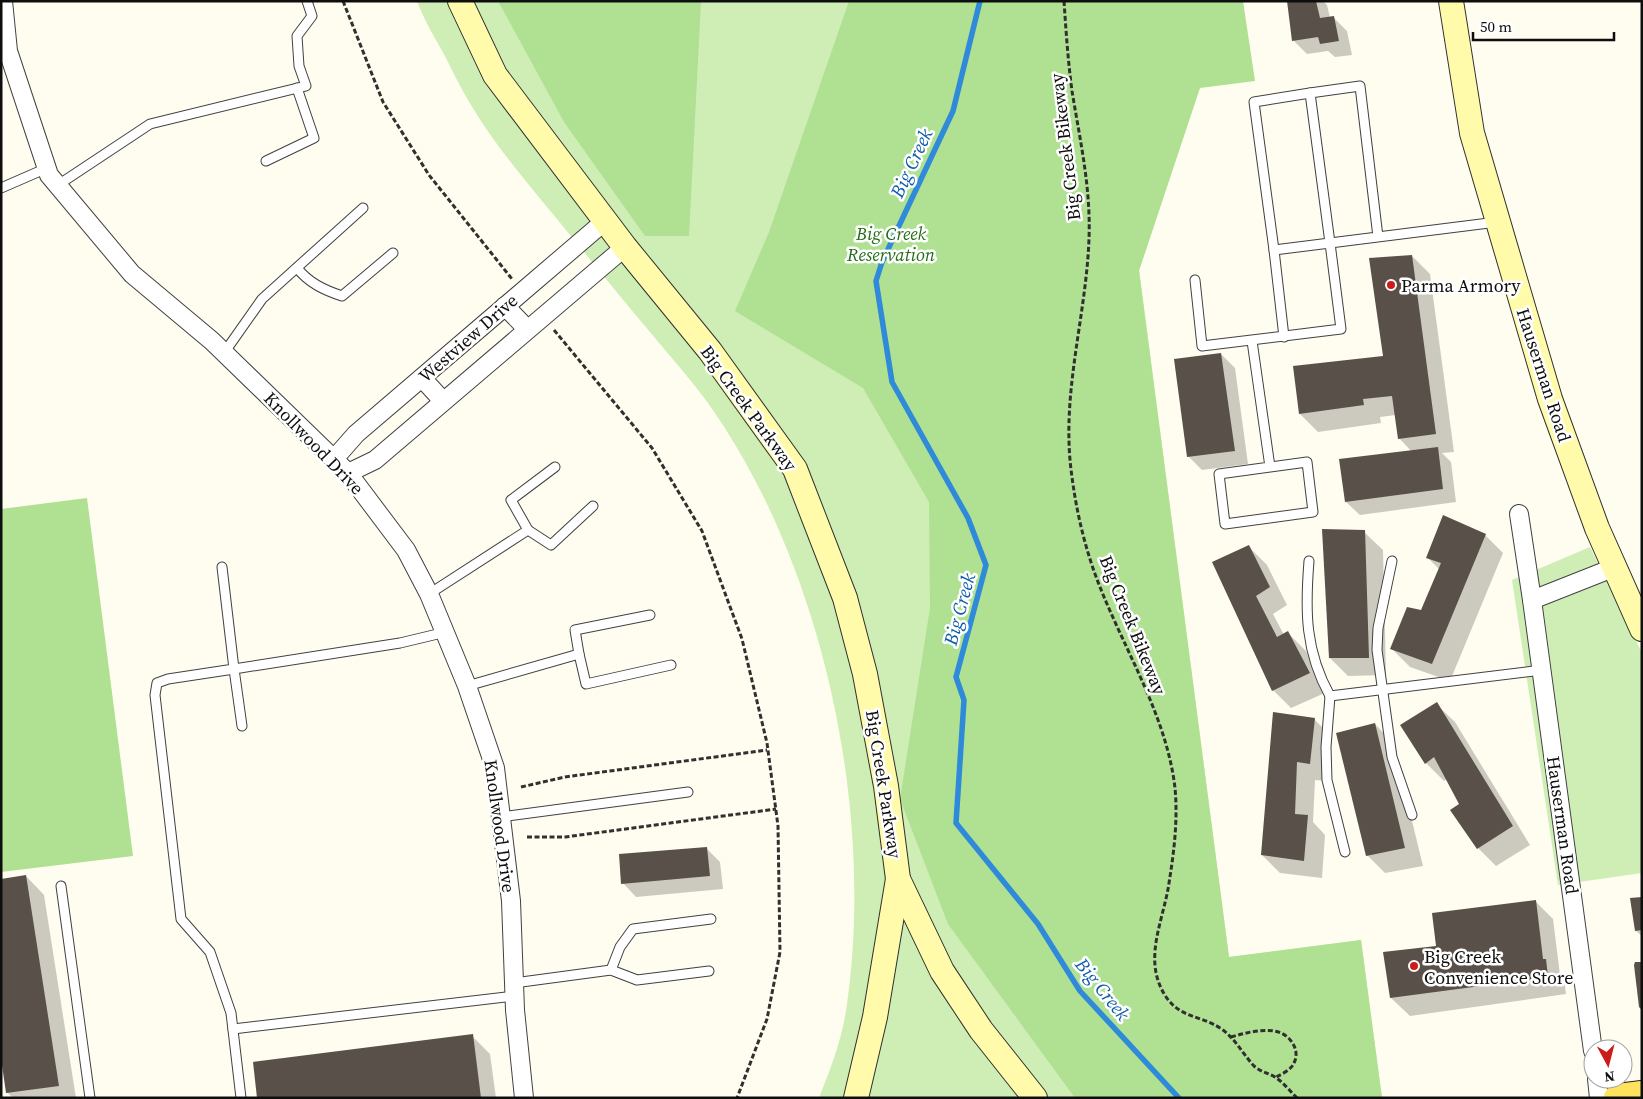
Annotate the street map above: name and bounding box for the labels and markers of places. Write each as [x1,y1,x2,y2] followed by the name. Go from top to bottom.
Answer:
[1401,273,1521,298] place label: Parma Armory
[1385,279,1397,291] marker: Parma Armory
[1424,944,1573,990] place label: Big Creek Convenience Store
[1408,960,1420,972] marker: Big Creek Convenience Store

